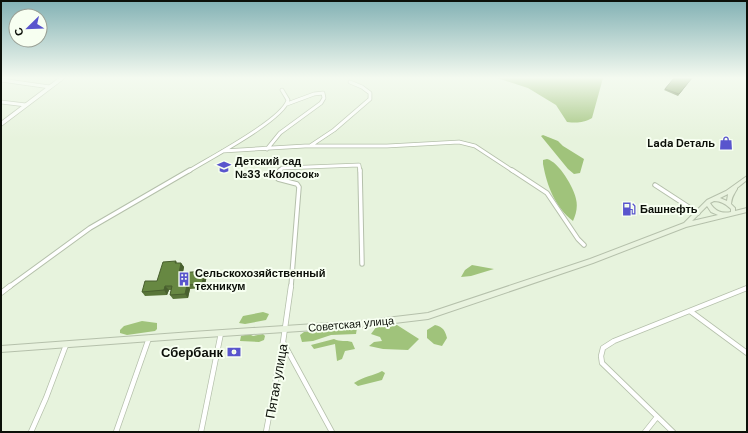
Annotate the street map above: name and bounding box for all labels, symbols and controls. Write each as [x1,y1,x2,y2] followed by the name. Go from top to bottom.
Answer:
[8,8,48,48] north arrow
[11,25,27,38] text: С
[718,135,734,151] shop icon: Lada Dеталь
[647,136,715,150] place label: Lada Dеталь
[235,154,320,181] place label: Детский сад №33 «Колосок»
[216,159,232,175] school or university icon: Детский сад №33 «Колосок»
[621,201,637,217] fuel station icon: Башнефть
[640,202,698,216] place label: Башнефть
[195,266,326,293] place label: Сельскохозяйственный техникум
[176,271,192,287] building icon: Сельскохозяйственный техникум
[307,313,395,335] street label: Советская улица
[262,342,292,420] street label: Пятая улица
[161,344,223,361] place label: Сбербанк
[226,344,242,360] bank icon: Сбербанк

